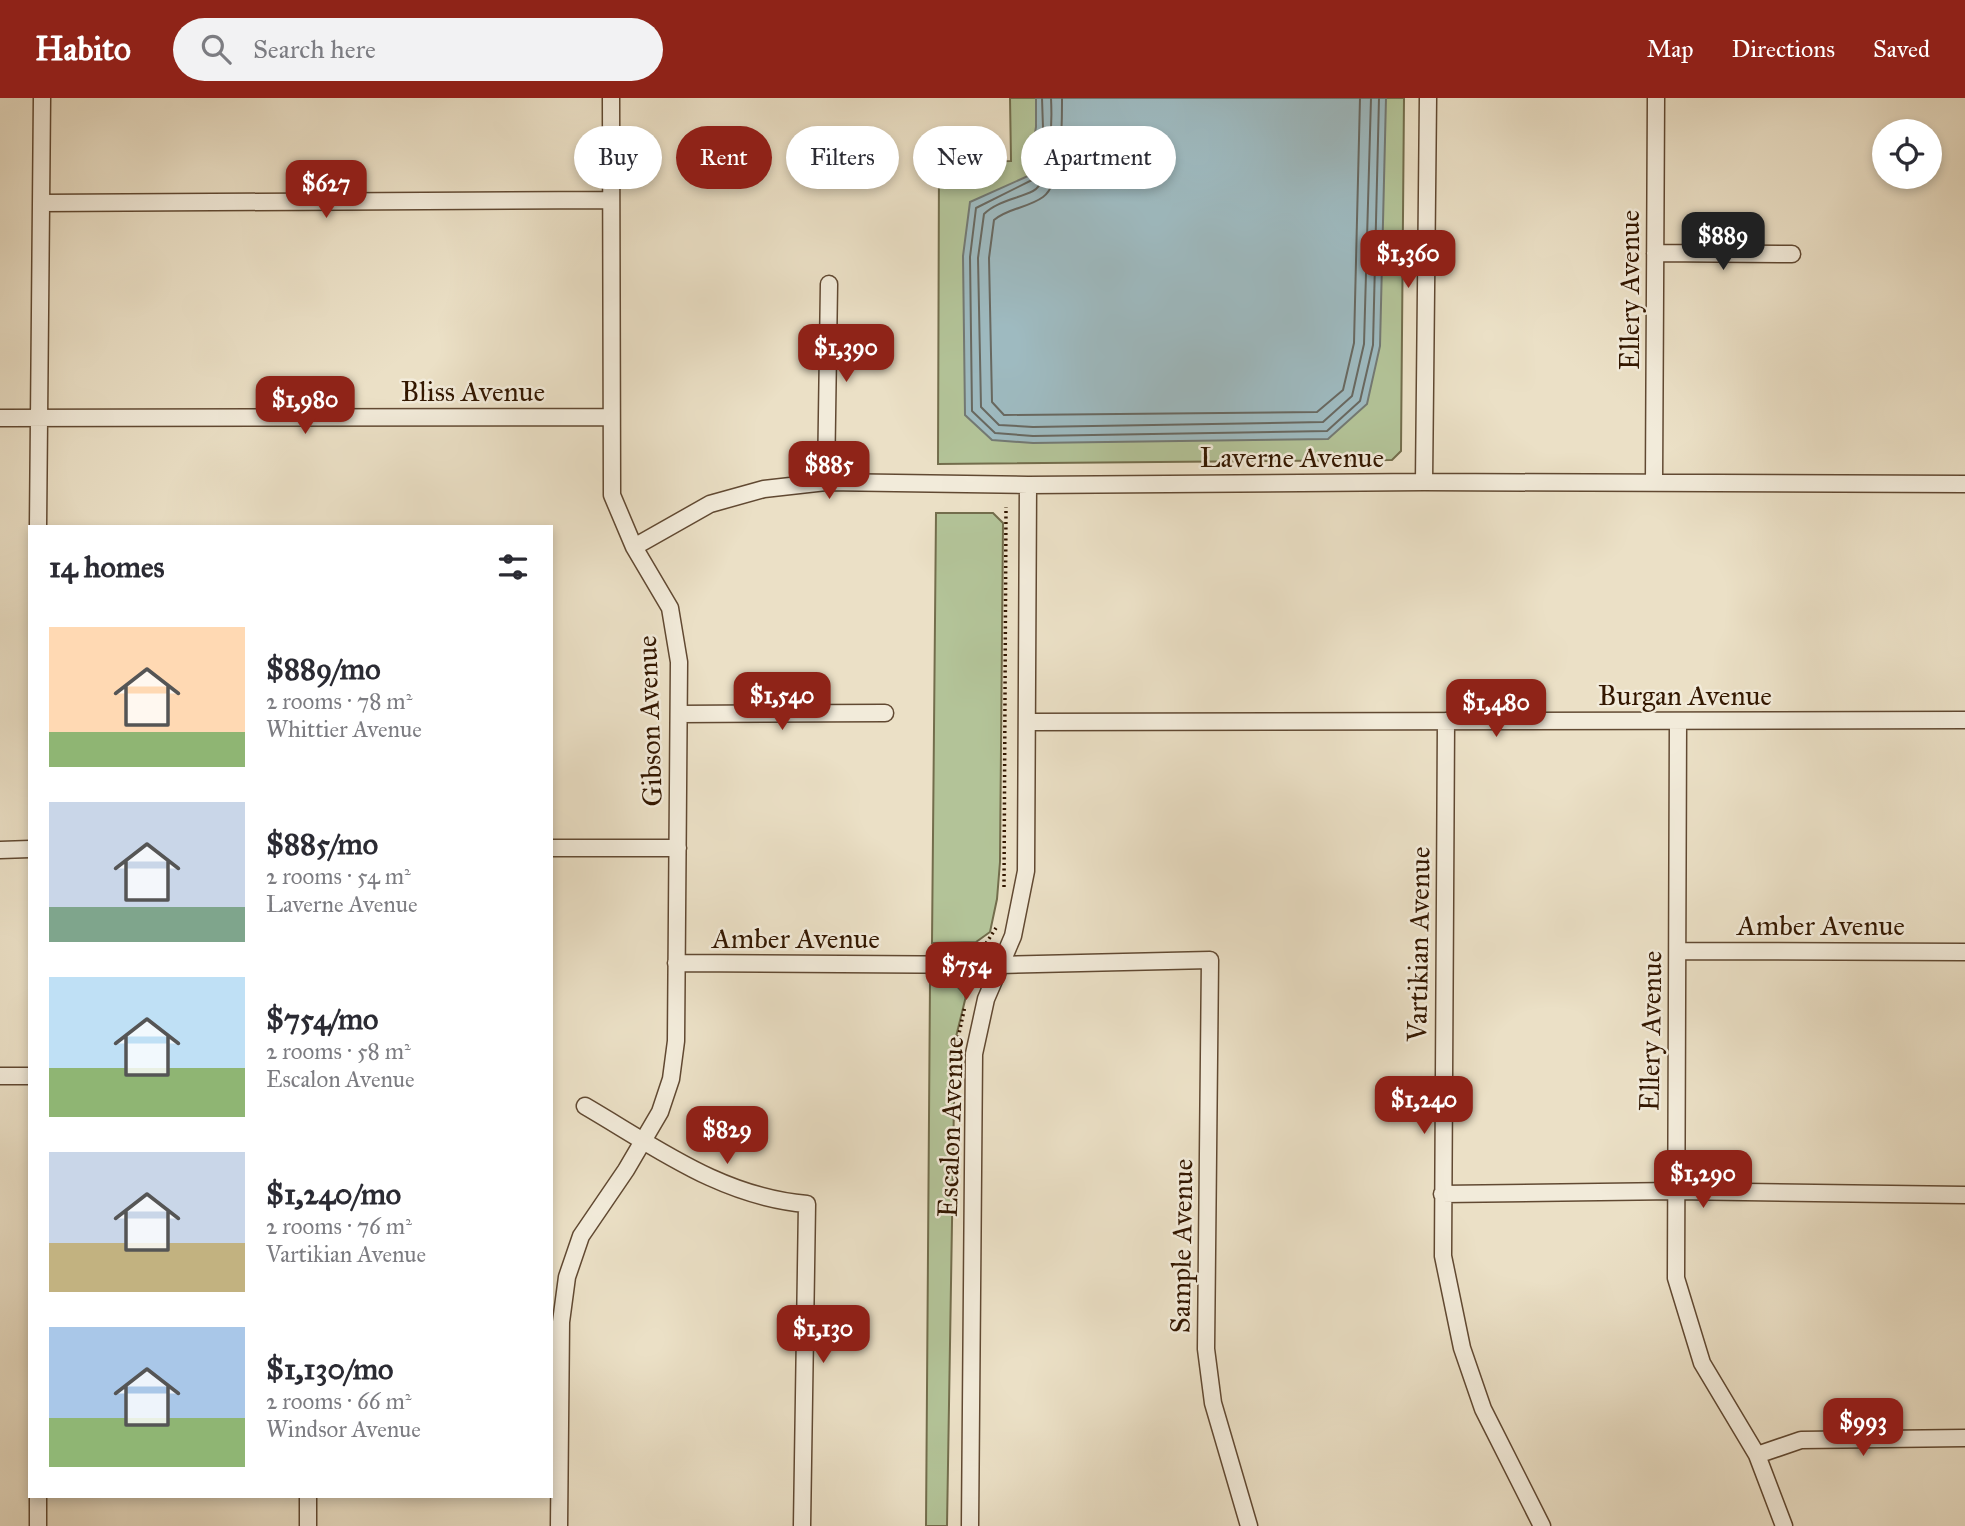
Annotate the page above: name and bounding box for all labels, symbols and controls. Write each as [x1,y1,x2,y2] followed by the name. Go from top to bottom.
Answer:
[173,18,663,81] search box
[35,29,131,69] text: Habito
[197,30,235,68] icon: search
[253,33,376,65] text: Search here
[1647,34,1694,64] text: Map
[1732,34,1835,64] text: Directions
[1873,34,1930,64] text: Saved
[1872,119,1942,189] map controls
[1872,119,1942,189] button: locate
[574,126,662,189] chip: Buy
[676,126,772,189] chip: Rent
[786,126,899,189] chip: Filters
[913,126,1007,189] chip: New
[1021,126,1176,189] chip: Apartment
[285,160,367,220] pin: $627
[302,169,350,197] text: $627
[1612,210,1647,370] street label: Ellery Avenue
[1682,212,1764,272] pin: $889
[1698,221,1748,249] text: $889
[1351,230,1465,290] pin: $1,360
[1376,239,1440,267] text: $1,360
[789,324,903,384] pin: $1,390
[814,333,878,361] text: $1,390
[401,374,545,409] street label: Bliss Avenue
[248,376,362,436] pin: $1,980
[272,385,338,413] text: $1,980
[1200,440,1384,475] street label: Laverne Avenue
[788,442,870,501] pin: $885
[805,450,853,478] text: $885
[494,548,532,586] icon: filters
[49,549,164,585] text: 14 homes
[629,635,670,807] street label: Gibson Avenue
[266,651,381,687] text: $889/mo
[105,655,189,739] icon: home
[725,672,839,732] pin: $1,540
[1598,678,1772,713] street label: Burgan Avenue
[1439,680,1553,739] pin: $1,480
[750,681,814,709] text: $1,540
[266,687,412,715] text: 2 rooms · 78 m²
[1462,688,1530,716] text: $1,480
[266,715,422,743] text: Whittier Avenue
[266,826,378,862] text: $885/mo
[105,830,189,914] icon: home
[1399,846,1438,1043] street label: Vartikian Avenue
[266,862,411,890] text: 2 rooms · 54 m²
[266,890,418,918] text: Laverne Avenue
[1736,908,1905,943] street label: Amber Avenue
[711,921,880,956] street label: Amber Avenue
[925,942,1007,1002] pin: $754
[1632,950,1669,1112] street label: Ellery Avenue
[942,951,990,979] text: $754
[266,1001,378,1037] text: $754/mo
[105,1005,189,1089] icon: home
[930,1036,971,1218] street label: Escalon Avenue
[266,1037,411,1065] text: 2 rooms · 58 m²
[266,1065,415,1093] text: Escalon Avenue
[1367,1076,1481,1136] pin: $1,240
[1391,1085,1457,1113] text: $1,240
[686,1107,768,1166] pin: $829
[702,1115,752,1143] text: $829
[1646,1150,1760,1210] pin: $1,290
[1162,1158,1201,1334] street label: Sample Avenue
[1670,1159,1736,1187] text: $1,290
[266,1176,401,1212] text: $1,240/mo
[105,1180,189,1264] icon: home
[266,1212,412,1240] text: 2 rooms · 76 m²
[266,1240,426,1268] text: Vartikian Avenue
[766,1306,880,1365] pin: $1,130
[793,1314,853,1342] text: $1,130
[266,1351,393,1387] text: $1,130/mo
[105,1355,189,1439] icon: home
[266,1387,411,1415] text: 2 rooms · 66 m²
[1822,1398,1904,1458] pin: $993
[1839,1407,1887,1435] text: $993
[266,1415,421,1443] text: Windsor Avenue

